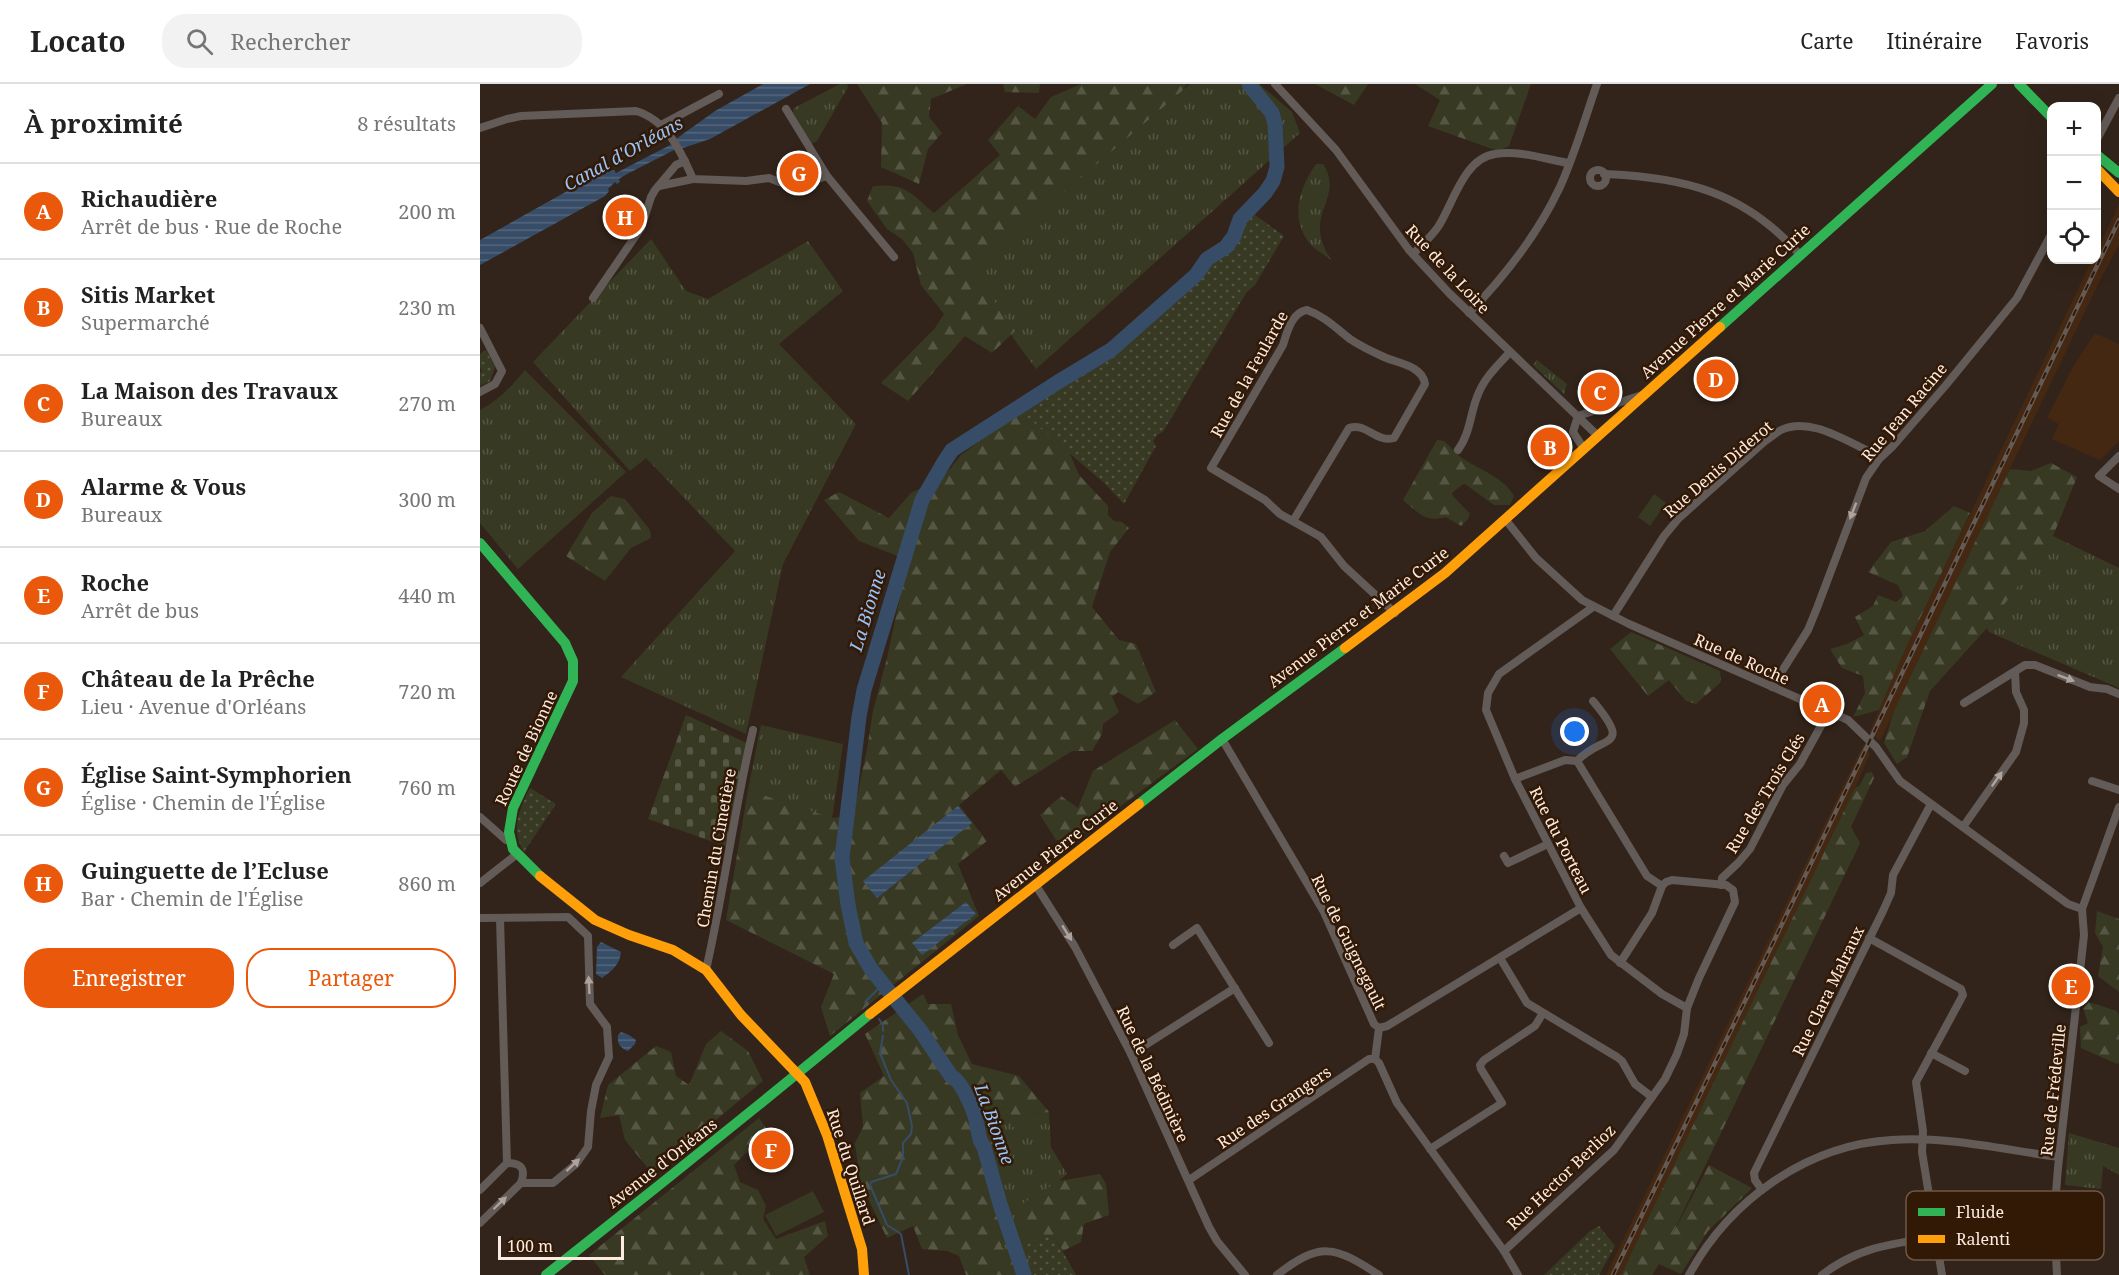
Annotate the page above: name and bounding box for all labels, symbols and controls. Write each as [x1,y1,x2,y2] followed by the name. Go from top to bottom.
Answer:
[162,14,582,68] search box
[30,22,126,60] text: Locato
[183,25,216,58] icon: search
[231,26,351,56] text: Rechercher
[1800,27,1854,55] text: Carte
[1887,27,1982,55] text: Itinéraire
[2015,27,2089,55] text: Favoris
[2047,102,2101,264] map controls
[2047,102,2101,156] button: +
[24,105,183,141] text: À proximité
[357,110,456,137] text: 8 résultats
[559,110,687,196] water label: Canal d'Orléans
[780,150,818,196] pin: G
[2047,156,2101,210] button: −
[81,183,217,213] text: Richaudière
[606,194,644,240] pin: H
[36,198,51,225] text: A
[398,198,456,225] text: 200 m
[2047,210,2101,264] button: locate
[81,213,342,240] text: Arrêt de bus · Rue de Roche
[1635,219,1815,383] street label: Avenue Pierre et Marie Curie
[1401,220,1495,318] street label: Rue de la Loire
[81,279,215,309] text: Sitis Market
[37,294,50,321] text: B
[398,294,456,321] text: 230 m
[1205,307,1293,441] street label: Rue de la Feularde
[81,309,210,336] text: Supermarché
[1696,356,1736,402] pin: D
[1856,358,1952,466] street label: Rue Jean Racine
[1580,370,1620,414] pin: C
[81,375,338,405] text: La Maison des Travaux
[37,390,50,417] text: C
[398,390,456,417] text: 270 m
[81,405,162,432] text: Bureaux
[1659,415,1778,523] street label: Rue Denis Diderot
[1530,424,1570,470] pin: B
[81,471,246,501] text: Alarme & Vous
[36,486,51,513] text: D
[398,486,456,513] text: 300 m
[81,501,162,528] text: Bureaux
[1848,502,1858,520] one-way arrow
[1263,542,1453,692] street label: Avenue Pierre et Marie Curie
[843,566,891,655] water label: La Bionne
[81,567,149,597] text: Roche
[37,582,50,609] text: E
[398,582,456,609] text: 440 m
[81,597,199,624] text: Arrêt de bus
[1691,628,1793,690] street label: Rue de Roche
[81,663,315,693] text: Château de la Prêche
[2057,674,2075,683] one-way arrow
[37,678,50,705] text: F
[398,678,456,705] text: 720 m
[1802,682,1842,726] pin: A
[490,687,562,809] street label: Route de Bionne
[81,693,306,720] text: Lieu · Avenue d'Orléans
[1560,717,1589,746] your location
[1720,729,1810,857] street label: Rue des Trois Clés
[81,759,352,789] text: Église Saint-Symphorien
[691,767,741,929] street label: Chemin du Cimetière
[1991,771,2002,787] one-way arrow
[36,774,51,801] text: G
[398,774,456,801] text: 760 m
[1525,783,1597,897] street label: Rue du Porteau
[81,789,325,816] text: Église · Chemin de l'Église
[988,794,1122,906] street label: Avenue Pierre Curie
[81,855,329,885] text: Guinguette de l’Ecluse
[35,870,52,897] text: H
[398,870,456,897] text: 860 m
[1307,870,1392,1014] street label: Rue de Guignegault
[81,885,304,912] text: Bar · Chemin de l'Église
[1787,922,1869,1060] street label: Rue Clara Malraux
[1061,925,1072,941] one-way arrow
[24,948,234,1008] button: Enregistrer
[246,948,456,1008] button: Partager
[2052,964,2090,1008] pin: E
[585,976,594,995] one-way arrow
[1112,1002,1194,1146] street label: Rue de la Bédinière
[2035,1023,2071,1157] street label: Rue de Frédeville
[1213,1061,1335,1153] street label: Rue des Grangers
[969,1079,1021,1168] water label: La Bionne
[822,1106,880,1228] street label: Rue du Quillard
[602,1113,722,1213] street label: Avenue d'Orléans
[1502,1119,1620,1235] street label: Rue Hector Berlioz
[752,1128,790,1172] pin: F
[565,1159,579,1173] one-way arrow
[1906,1191,2104,1260] legend
[493,1196,508,1210] one-way arrow
[1956,1201,2004,1223] text: Fluide
[1956,1228,2010,1250] text: Ralenti
[498,1233,624,1260] scale bar
[507,1235,553,1257] text: 100 m

